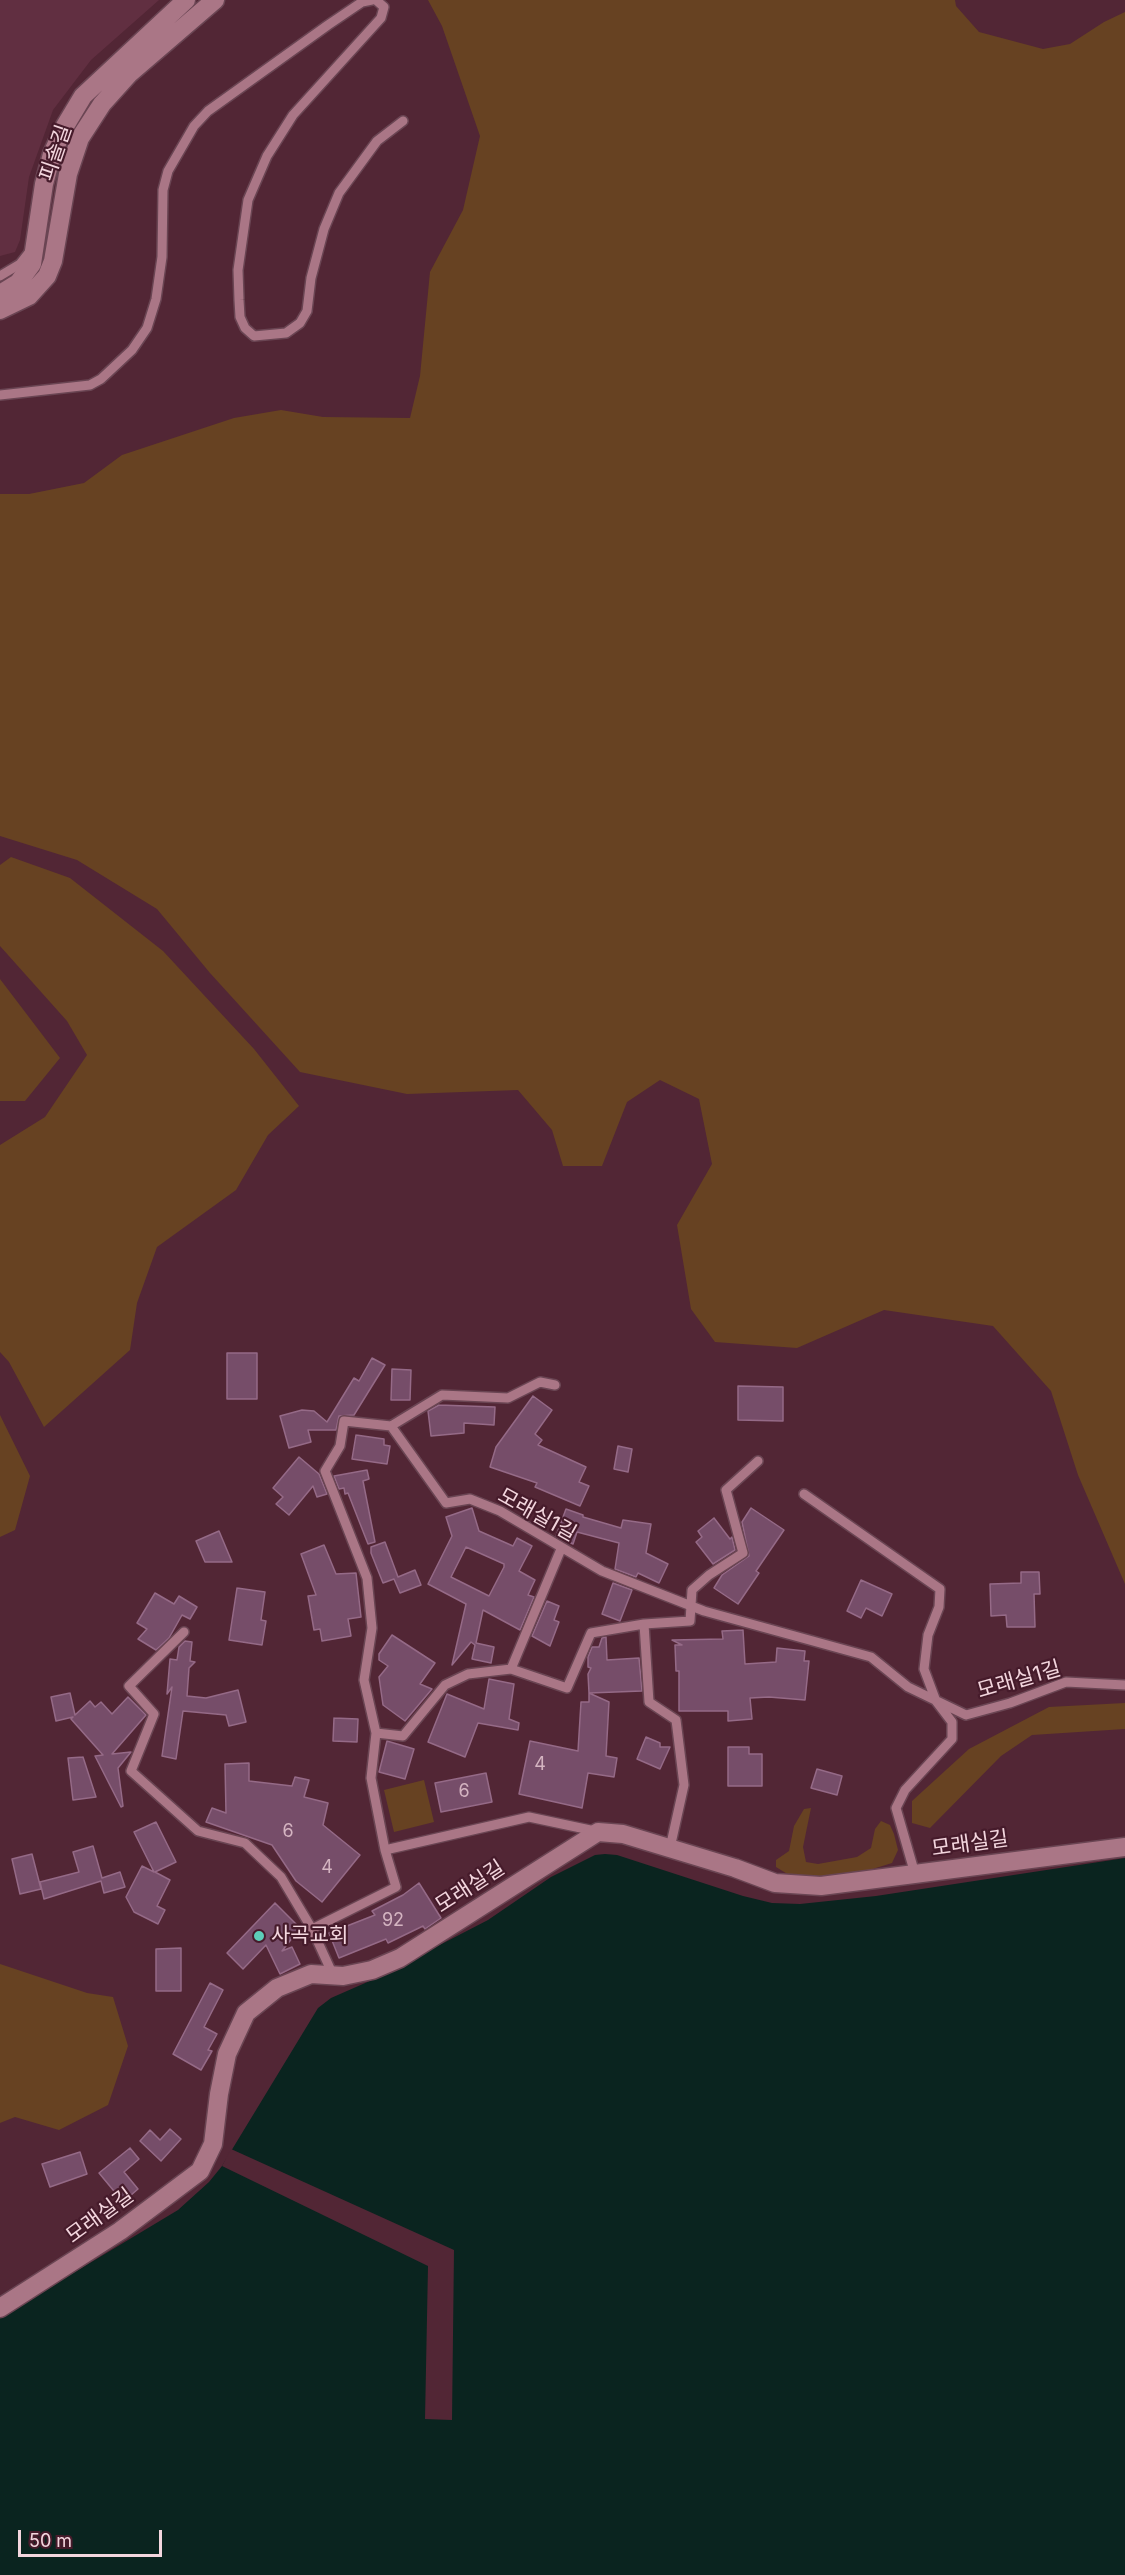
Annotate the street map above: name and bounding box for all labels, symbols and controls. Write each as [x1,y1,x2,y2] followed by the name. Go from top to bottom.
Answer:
[35,121,77,185] street label: 피솔길
[493,1483,581,1547] street label: 모래실1길
[974,1656,1064,1704] street label: 모래실1길
[534,1754,546,1776] house number: 4
[458,1781,470,1803] house number: 6
[282,1821,294,1843] house number: 6
[930,1826,1010,1862] street label: 모래실길
[431,1855,509,1919] street label: 모래실길
[321,1857,333,1879] house number: 4
[382,1910,404,1932] house number: 92
[271,1923,348,1949] place label: 사곡교회
[252,1929,266,1943] marker: 사곡교회
[61,2183,139,2249] street label: 모래실길
[21,2518,165,2556] scale bar
[29,2530,72,2551] text: 50 m

